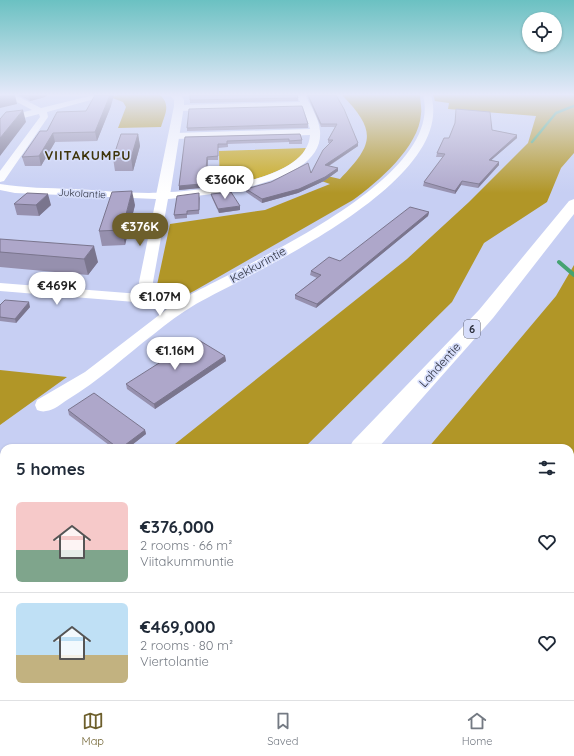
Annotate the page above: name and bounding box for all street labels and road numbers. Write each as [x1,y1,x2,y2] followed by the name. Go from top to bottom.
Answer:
[58,186,107,201] street label: Jukolantie
[227,243,289,286] street label: Kekkurintie
[464,320,480,338] road number: 6
[416,339,464,390] street label: Lahdentie

